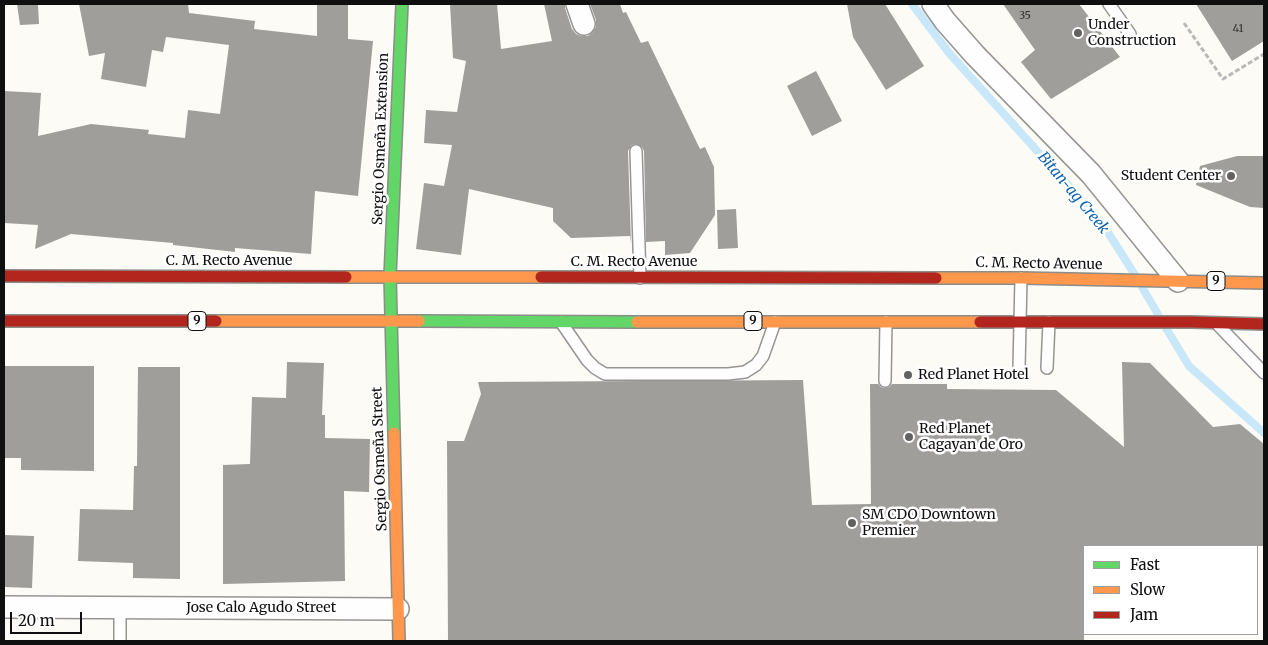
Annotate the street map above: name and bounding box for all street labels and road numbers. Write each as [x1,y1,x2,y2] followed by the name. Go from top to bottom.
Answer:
[370,53,392,225] street label: Sergio Osmeña Extension
[166,253,292,269] street label: C. M. Recto Avenue
[571,254,697,270] street label: C. M. Recto Avenue
[976,254,1102,274] street label: C. M. Recto Avenue
[1207,272,1225,290] road number: 9
[188,312,206,331] road number: 9
[744,312,762,331] road number: 9
[369,386,391,532] street label: Sergio Osmeña Street
[186,600,336,616] street label: Jose Calo Agudo Street

